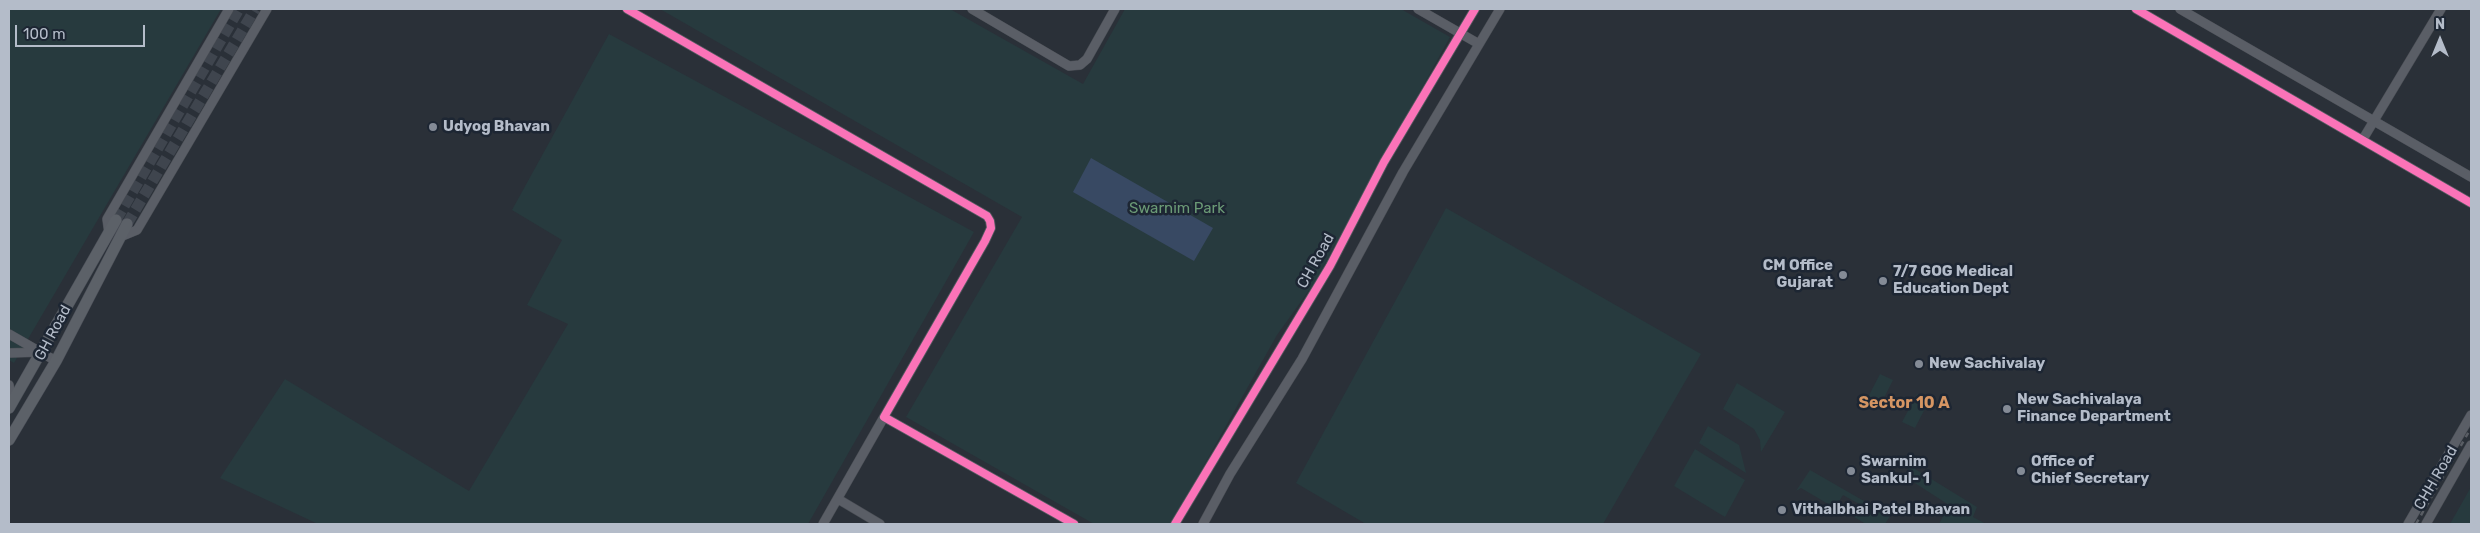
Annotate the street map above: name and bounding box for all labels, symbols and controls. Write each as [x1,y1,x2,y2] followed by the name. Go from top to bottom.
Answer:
[18,15,148,47] scale bar
[2415,15,2465,65] north arrow
[2435,16,2445,33] text: N
[23,25,65,43] text: 100 m
[443,118,550,136] place label: Udyog Bhavan
[427,121,439,133] marker: Udyog Bhavan
[1129,200,1225,218] park label: Swarnim Park
[1294,230,1338,292] street label: CH Road
[1763,257,1833,292] place label: CM Office Gujarat
[1893,263,2013,298] place label: 7/7 GOG Medical Education Dept
[1837,269,1849,281] marker: CM Office Gujarat
[1877,275,1889,287] marker: 7/7 GOG Medical Education Dept
[31,302,75,364] street label: GH Road
[1929,355,2045,373] place label: New Sachivalay
[1913,358,1925,370] marker: New Sachivalay
[2017,391,2171,426] place label: New Sachivalaya Finance Department
[1858,393,1950,413] district label: Sector 10 A
[2001,403,2013,415] marker: New Sachivalaya Finance Department
[2411,443,2461,513] street label: CHH Road
[1861,453,1930,488] place label: Swarnim Sankul- 1
[2031,453,2149,488] place label: Office of Chief Secretary
[1845,465,1857,477] marker: Swarnim Sankul- 1
[2015,465,2027,477] marker: Office of Chief Secretary
[1792,501,1970,519] place label: Vithalbhai Patel Bhavan
[1776,504,1788,516] marker: Vithalbhai Patel Bhavan

